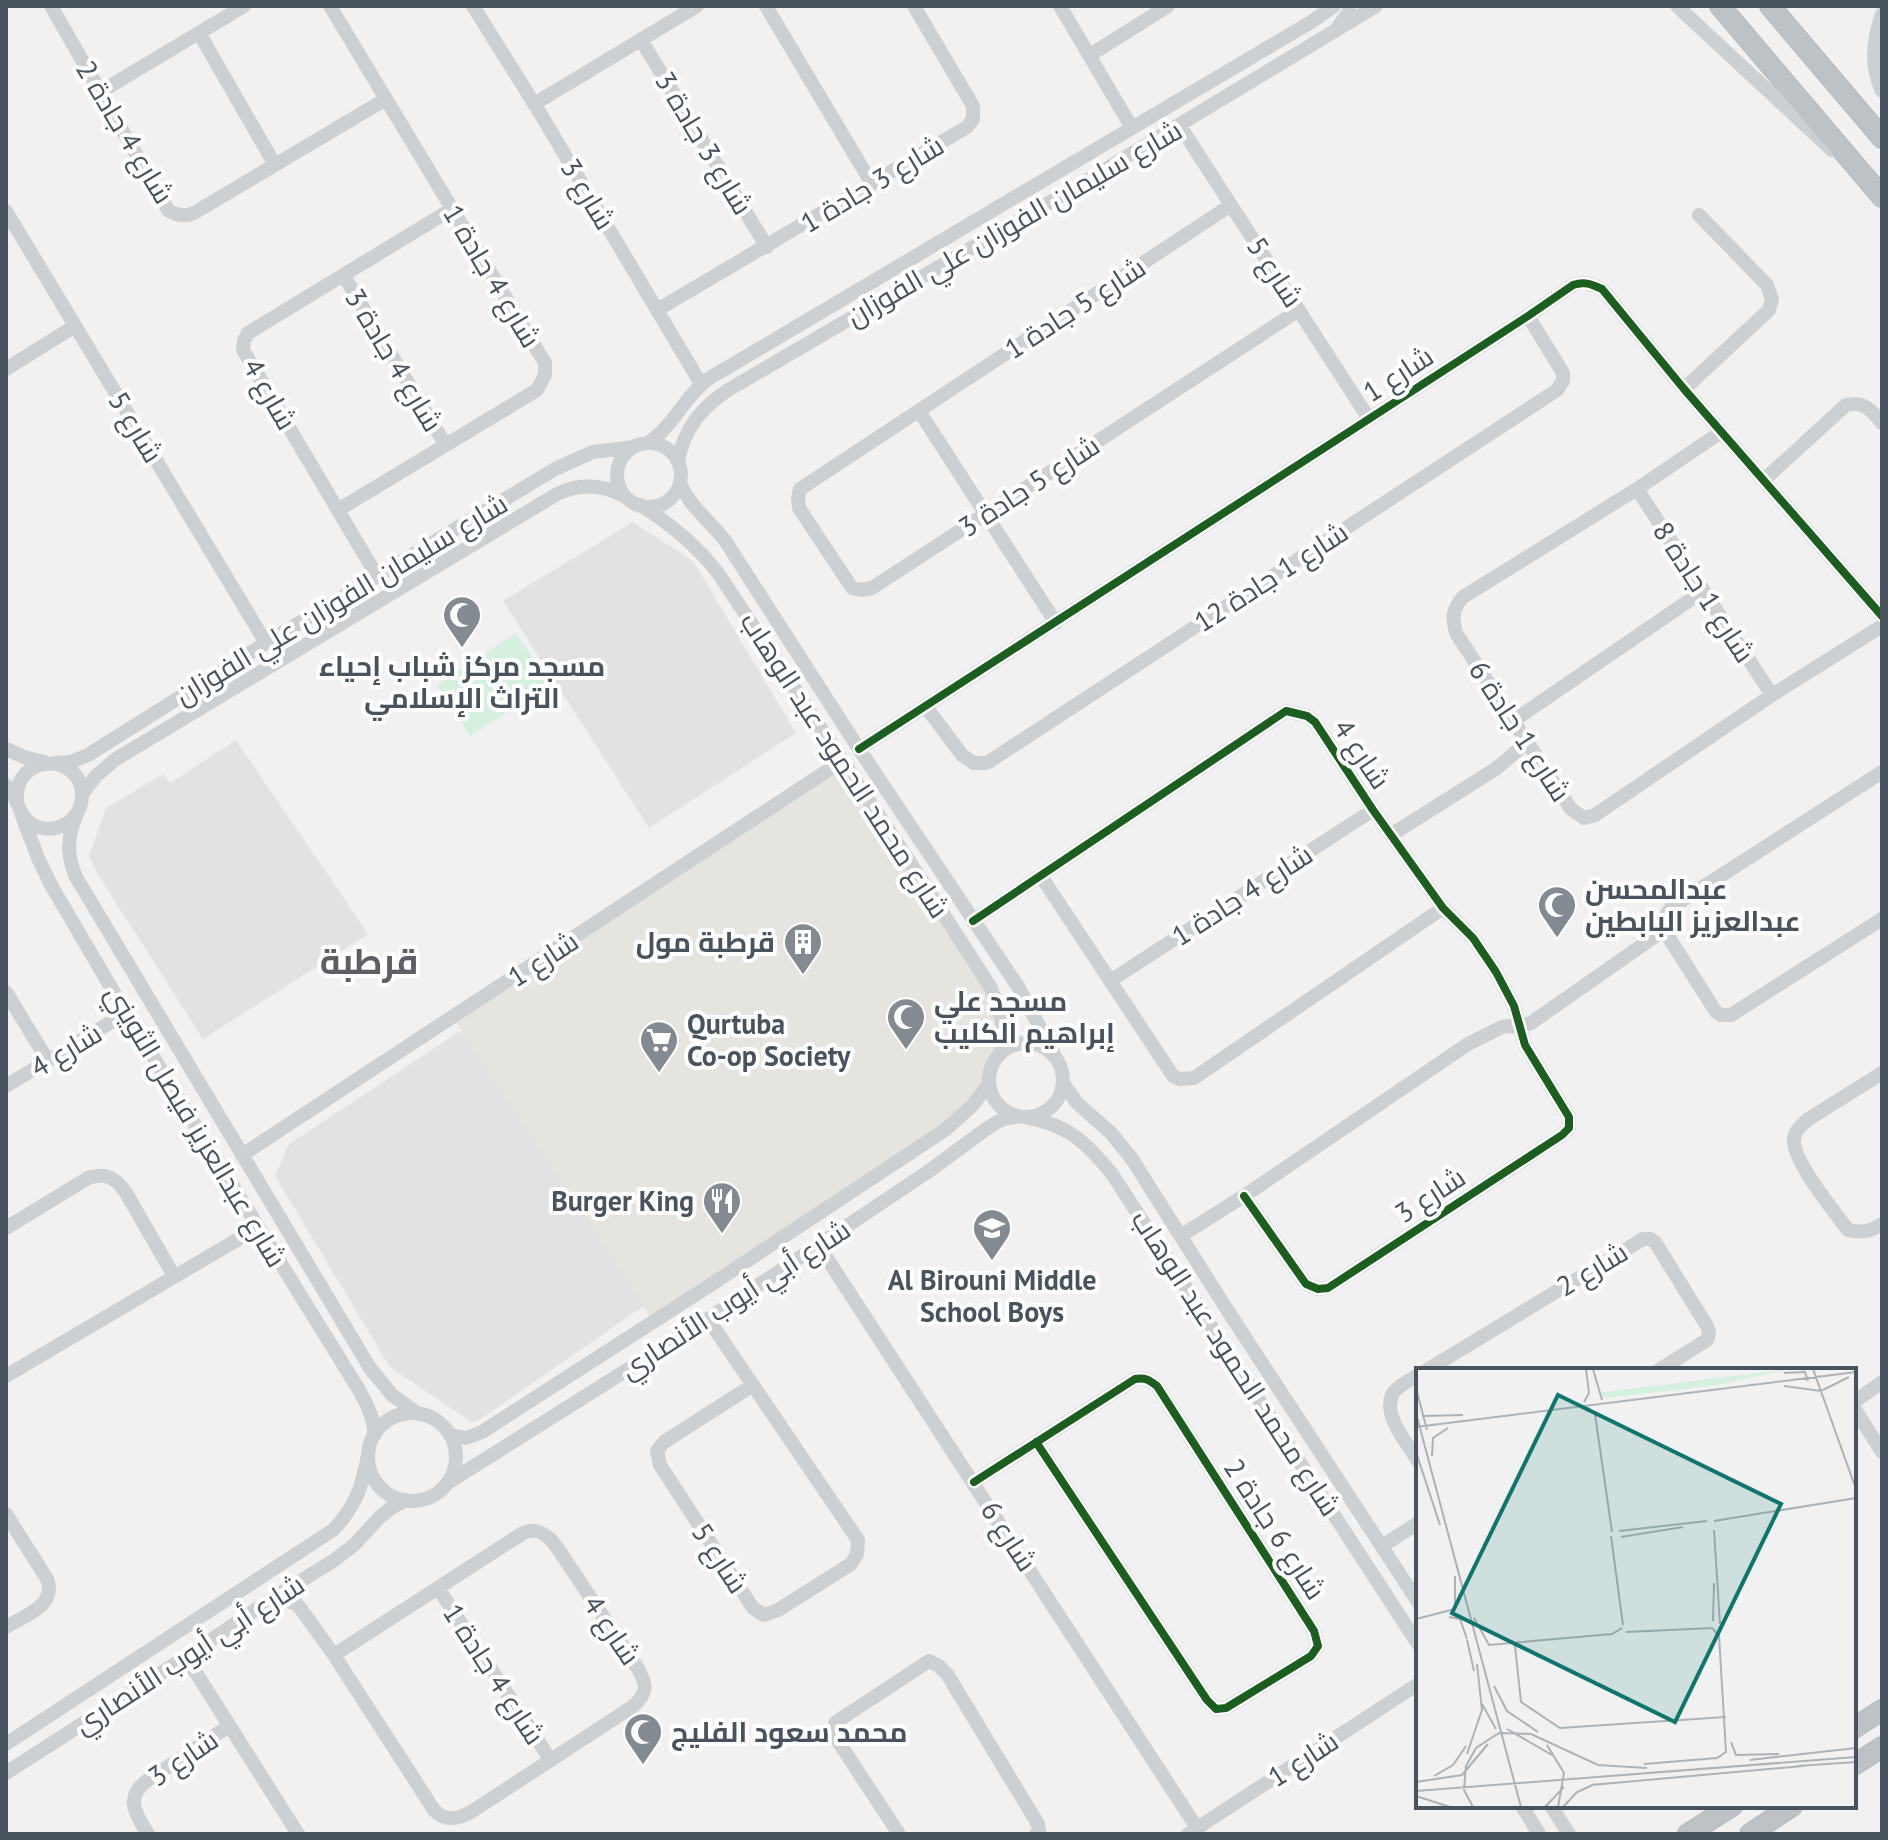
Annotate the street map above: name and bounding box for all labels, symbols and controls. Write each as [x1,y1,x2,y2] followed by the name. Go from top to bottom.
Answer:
[67,53,183,211] street label: شارع 4 جادة 2
[646,64,762,222] street label: شارع 3 جادة 3
[839,111,1190,337] street label: شارع سليمان الفوزان علي الفوزان
[793,126,951,242] street label: شارع 3 جادة 1
[552,151,624,237] street label: شارع 3
[434,197,550,355] street label: شارع 4 جادة 1
[1238,229,1312,315] street label: شارع 5
[997,248,1153,368] street label: شارع 5 جادة 1
[336,281,452,439] street label: شارع 4 جادة 3
[1355,337,1441,411] street label: شارع 1
[234,351,306,437] street label: شارع 4
[100,384,172,470] street label: شارع 5
[951,426,1107,546] street label: شارع 5 جادة 3
[168,484,516,716] street label: شارع سليمان الفوزان علي الفوزان
[1187,513,1355,641] street label: شارع 1 جادة 12
[1644,514,1764,670] street label: شارع 1 جادة 8
[441,594,483,649] mosque icon: مسجد مركز شباب إحياء التراث الإسلامي
[732,605,958,925] street label: شارع محمد الحمود عبد الوهاب
[319,647,605,721] place label: مسجد مركز شباب إحياء التراث الإسلامي
[1460,653,1580,809] street label: شارع 1 جادة 6
[1325,711,1399,797] street label: شارع 4
[1164,835,1320,955] street label: شارع 4 جادة 1
[1585,870,1801,939] place label: عبدالمحسن عبدالعزيز البابطين
[1536,884,1578,939] mosque icon: عبدالمحسن عبدالعزيز البابطين
[782,921,824,976] building icon: قرطبة مول
[500,922,586,996] street label: شارع 1
[636,923,775,960] place label: قرطبة مول
[320,937,418,984] district label: قرطبة
[94,978,295,1276] street label: شارع عبدالعزيز فيصل الثويني
[934,982,1115,1053] place label: مسجد علي إبراهيم الكليب
[885,996,927,1051] mosque icon: مسجد علي إبراهيم الكليب
[687,1005,851,1074] place label: Qurtuba Co-op Society
[23,1014,109,1086] street label: شارع 4
[638,1019,680,1074] supermarket icon: Qurtuba Co-op Society
[1387,1158,1473,1232] street label: شارع 3
[701,1180,743,1235] restaurant icon: Burger King
[551,1182,694,1219] place label: Burger King
[1123,1203,1349,1523] street label: شارع محمد الحمود عبد الوهاب
[971,1207,1013,1262] school or university icon: Al Birouni Middle School Boys
[613,1210,859,1390] street label: شارع أبي أيوب الأنصاري
[1549,1233,1635,1305] street label: شارع 2
[888,1261,1096,1330] place label: Al Birouni Middle School Boys
[1416,1368,1856,1808] inset map
[1215,1451,1335,1607] street label: شارع 6 جادة 2
[972,1493,1046,1579] street label: شارع 6
[683,1515,757,1601] street label: شارع 5
[67,1565,313,1745] street label: شارع أبي أيوب الأنصاري
[575,1587,649,1673] street label: شارع 4
[434,1596,554,1752] street label: شارع 4 جادة 1
[622,1711,664,1766] mosque icon: محمد سعود الفليج
[671,1713,908,1751] place label: محمد سعود الفليج
[140,1721,226,1795] street label: شارع 3
[1260,1722,1346,1796] street label: شارع 1

